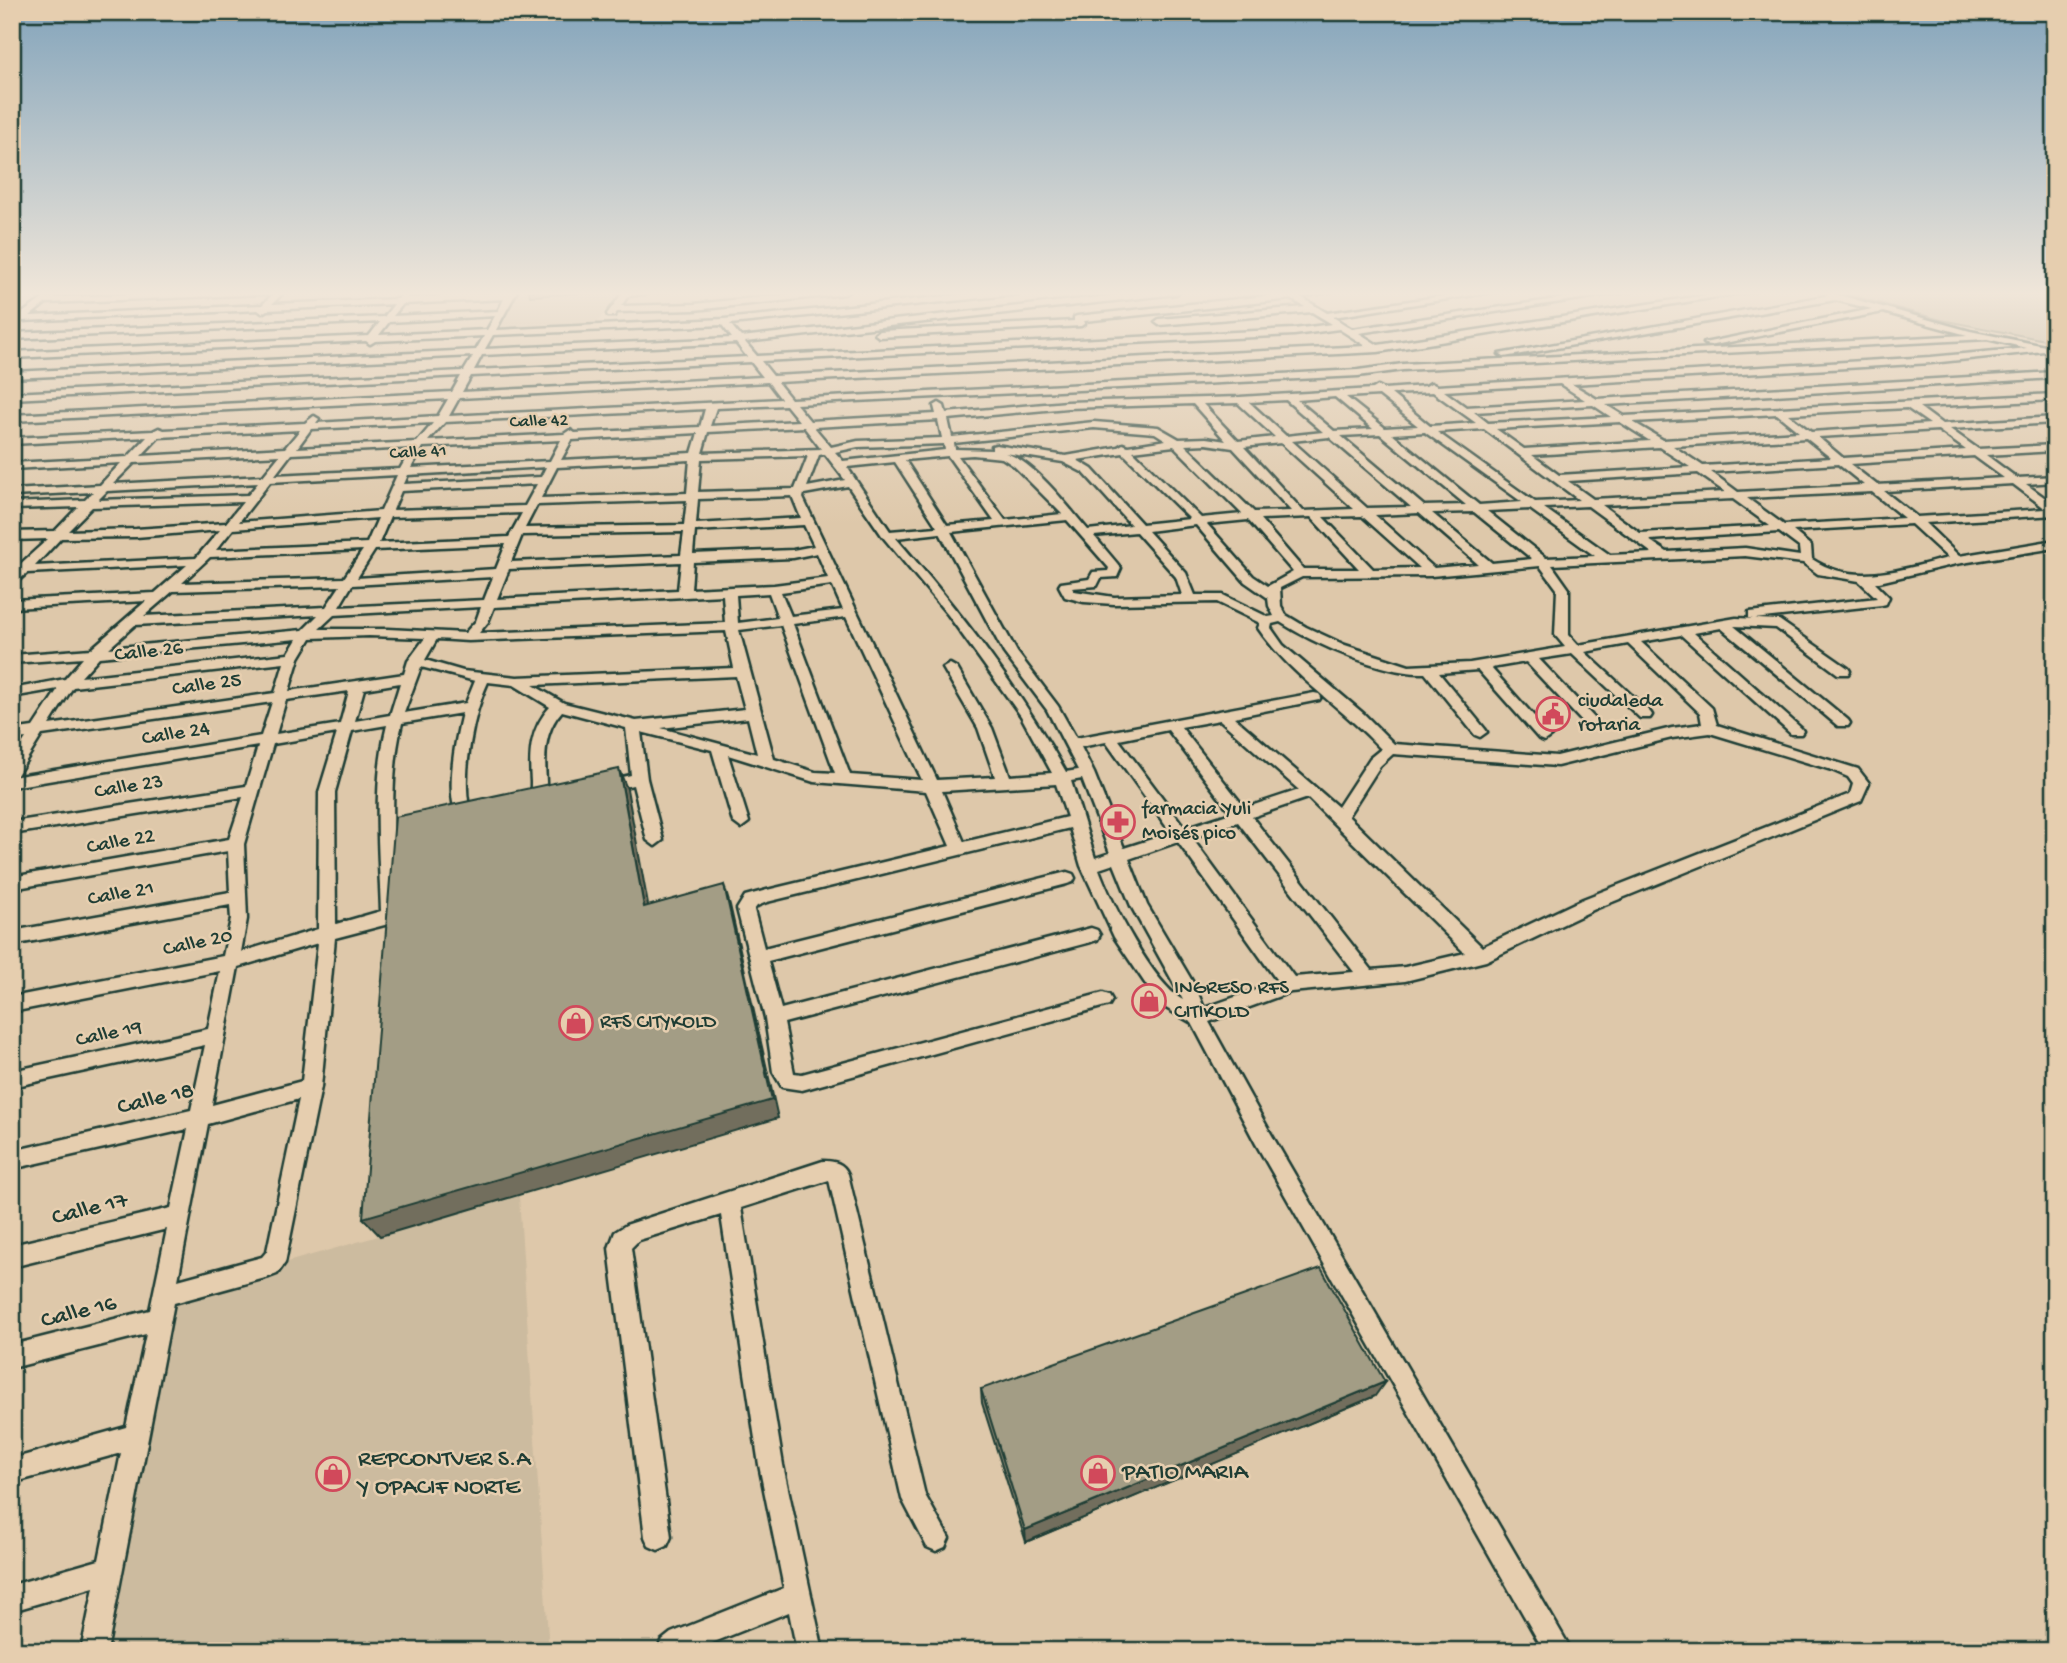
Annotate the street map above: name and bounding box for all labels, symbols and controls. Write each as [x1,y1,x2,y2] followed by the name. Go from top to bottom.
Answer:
[509,410,569,434] street label: Calle 42
[389,441,447,465] street label: Calle 41
[113,637,185,669] street label: Calle 26
[171,669,243,703] street label: Calle 25
[1578,690,1664,739] place label: ciudaleda rotaria
[1534,695,1572,733] public building icon: ciudaleda rotaria
[140,717,212,753] street label: Calle 24
[93,770,165,806] street label: Calle 23
[1141,798,1251,847] place label: farmacia Yuli Moisés pico
[1099,803,1137,841] pharmacy icon: farmacia Yuli Moisés pico
[85,825,157,861] street label: Calle 22
[86,877,156,913] street label: Calle 21
[161,924,235,964] street label: Calle 20
[1174,977,1289,1026] place label: INGRESO RFS CITIKOLD
[1130,982,1168,1020] shop icon: INGRESO RFS CITIKOLD
[557,1004,595,1042] shop icon: RFS CITYKOLD
[600,1011,717,1036] place label: RFS CITYKOLD
[74,1016,145,1054] street label: Calle 19
[115,1077,197,1123] street label: Calle 18
[49,1186,131,1233] street label: Calle 17
[38,1289,121,1336] street label: Calle 16
[356,1446,532,1503] place label: REPCONTVER S.A Y OPACIF NORTE
[1079,1454,1117,1492] shop icon: PATIO MARIA
[314,1455,352,1493] shop icon: REPCONTVER S.A Y OPACIF NORTE
[1121,1459,1250,1488] place label: PATIO MARIA

